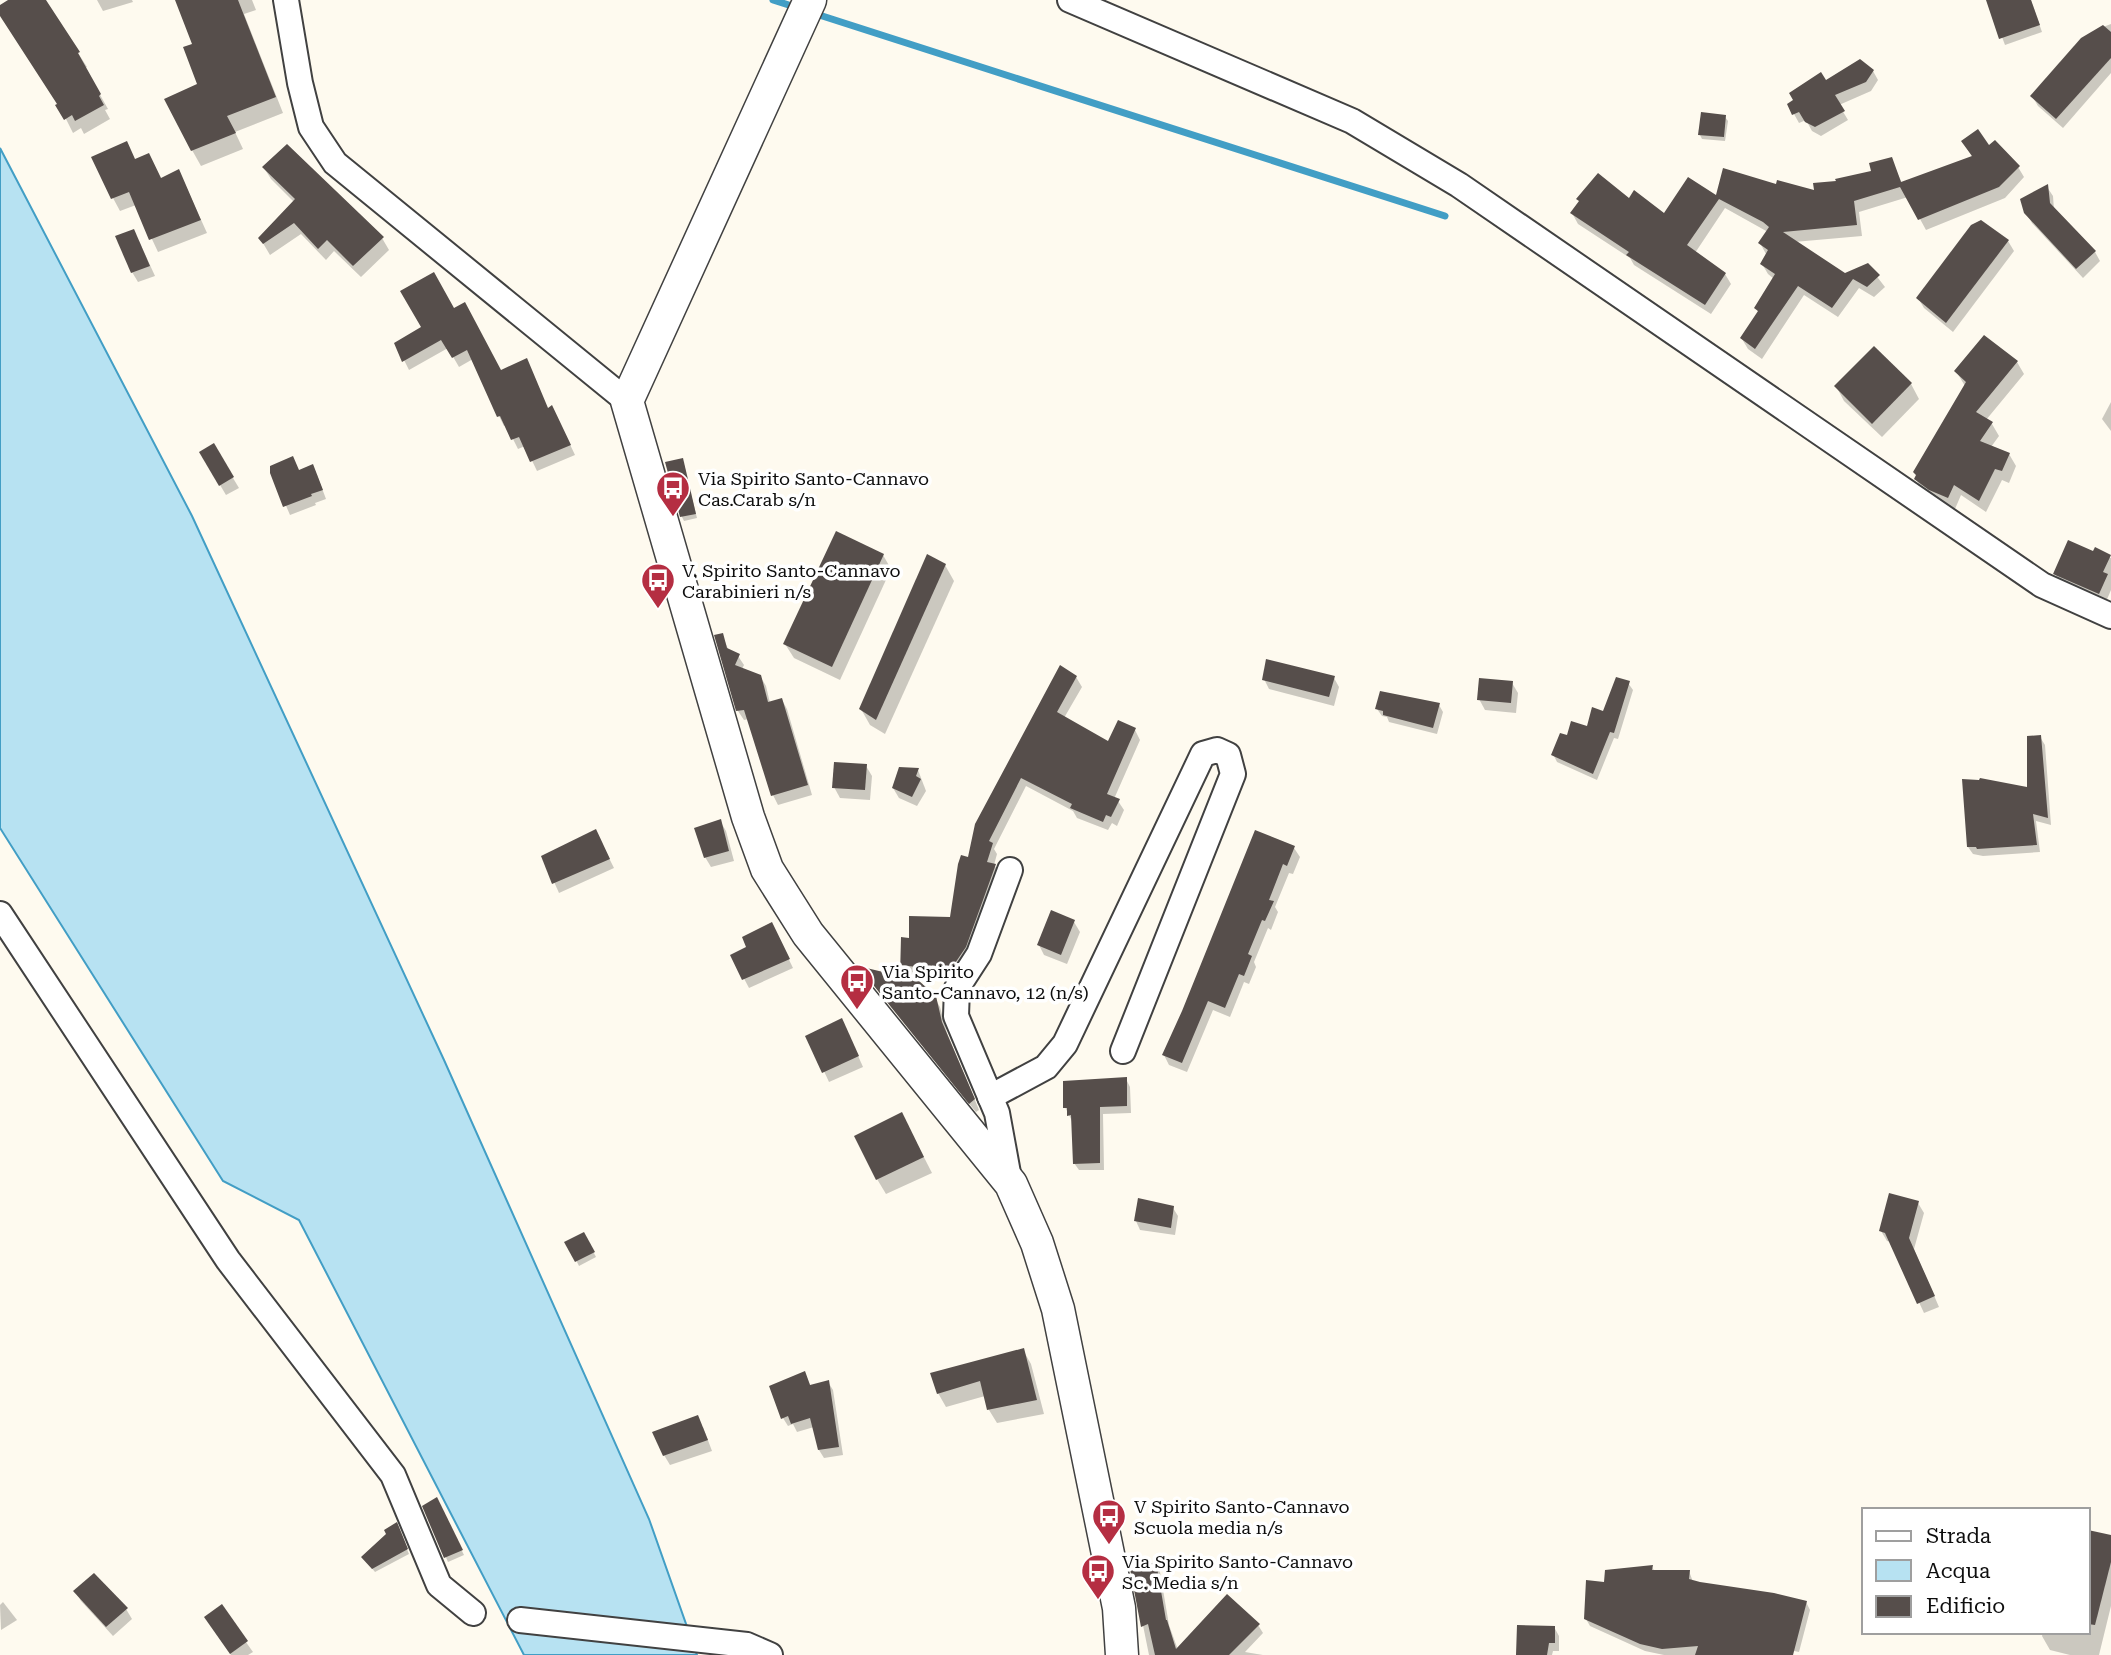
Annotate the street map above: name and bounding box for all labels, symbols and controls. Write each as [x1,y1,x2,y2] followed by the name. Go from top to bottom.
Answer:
[698,468,929,510] place label: Via Spirito Santo-Cannavo Cas.Carab s/n
[654,469,692,518] bus stop icon: Via Spirito Santo-Cannavo Cas.Carab s/n
[682,560,901,602] place label: V. Spirito Santo-Cannavo Carabinieri n/s
[639,561,677,610] bus stop icon: V. Spirito Santo-Cannavo Carabinieri n/s
[882,961,1089,1003] place label: Via Spirito Santo-Cannavo, 12 (n/s)
[838,962,876,1011] bus stop icon: Via Spirito Santo-Cannavo, 12 (n/s)
[1134,1496,1350,1538] place label: V Spirito Santo-Cannavo Scuola media n/s
[1090,1497,1128,1546] bus stop icon: V Spirito Santo-Cannavo Scuola media n/s
[1862,1508,2090,1634] legend
[1926,1524,1992,1548] text: Strada
[1122,1551,1353,1593] place label: Via Spirito Santo-Cannavo Sc. Media s/n
[1079,1552,1117,1601] bus stop icon: Via Spirito Santo-Cannavo Sc. Media s/n
[1926,1559,1991,1583] text: Acqua
[1926,1594,2005,1618] text: Edificio

